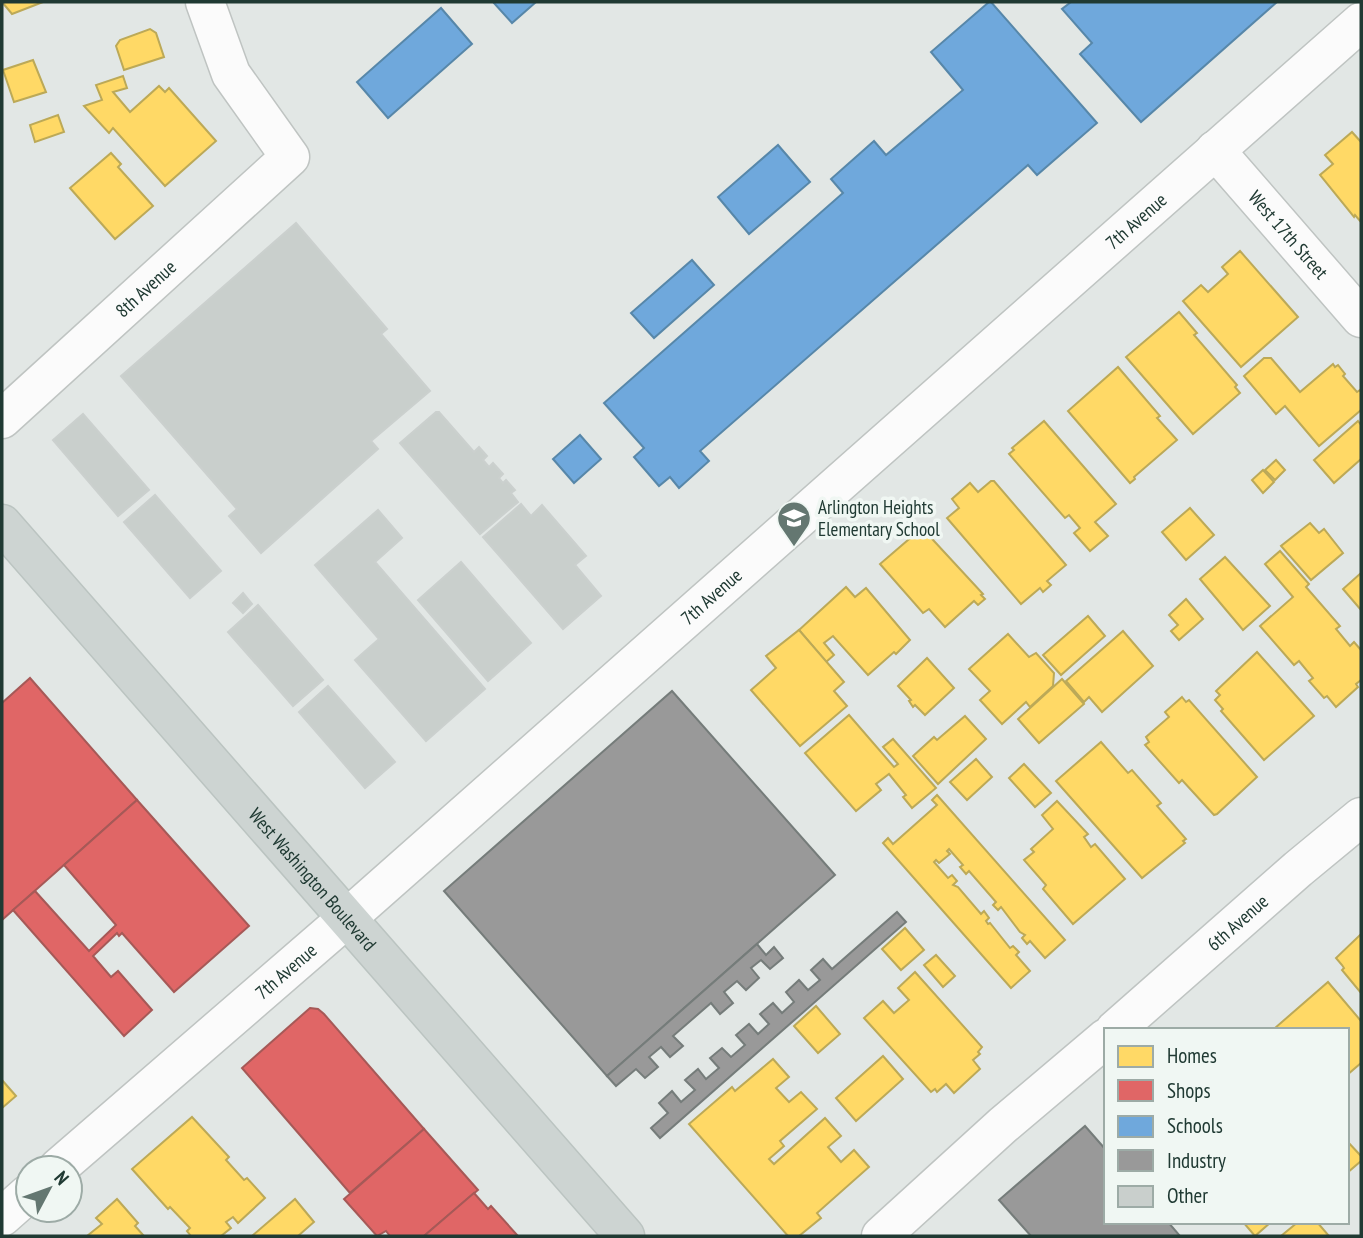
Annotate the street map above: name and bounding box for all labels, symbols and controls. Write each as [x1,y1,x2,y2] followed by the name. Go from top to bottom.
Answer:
[1243,185,1334,284] street label: West 17th Street
[1100,187,1172,254] street label: 7th Avenue
[110,255,181,322] street label: 8th Avenue
[818,495,940,541] place label: Arlington Heights Elementary School
[775,499,813,548] school or university icon: Arlington Heights Elementary School
[676,563,747,630] street label: 7th Avenue
[244,803,382,956] street label: West Washington Boulevard
[1202,889,1273,956] street label: 6th Avenue
[250,938,321,1004] street label: 7th Avenue
[1104,1028,1349,1224] legend
[1167,1042,1217,1069] text: Homes
[1167,1077,1211,1104] text: Shops
[1167,1112,1223,1139] text: Schools
[1167,1147,1226,1174] text: Industry
[14,1154,84,1224] north arrow
[49,1166,74,1190] text: N
[1167,1182,1208,1209] text: Other

